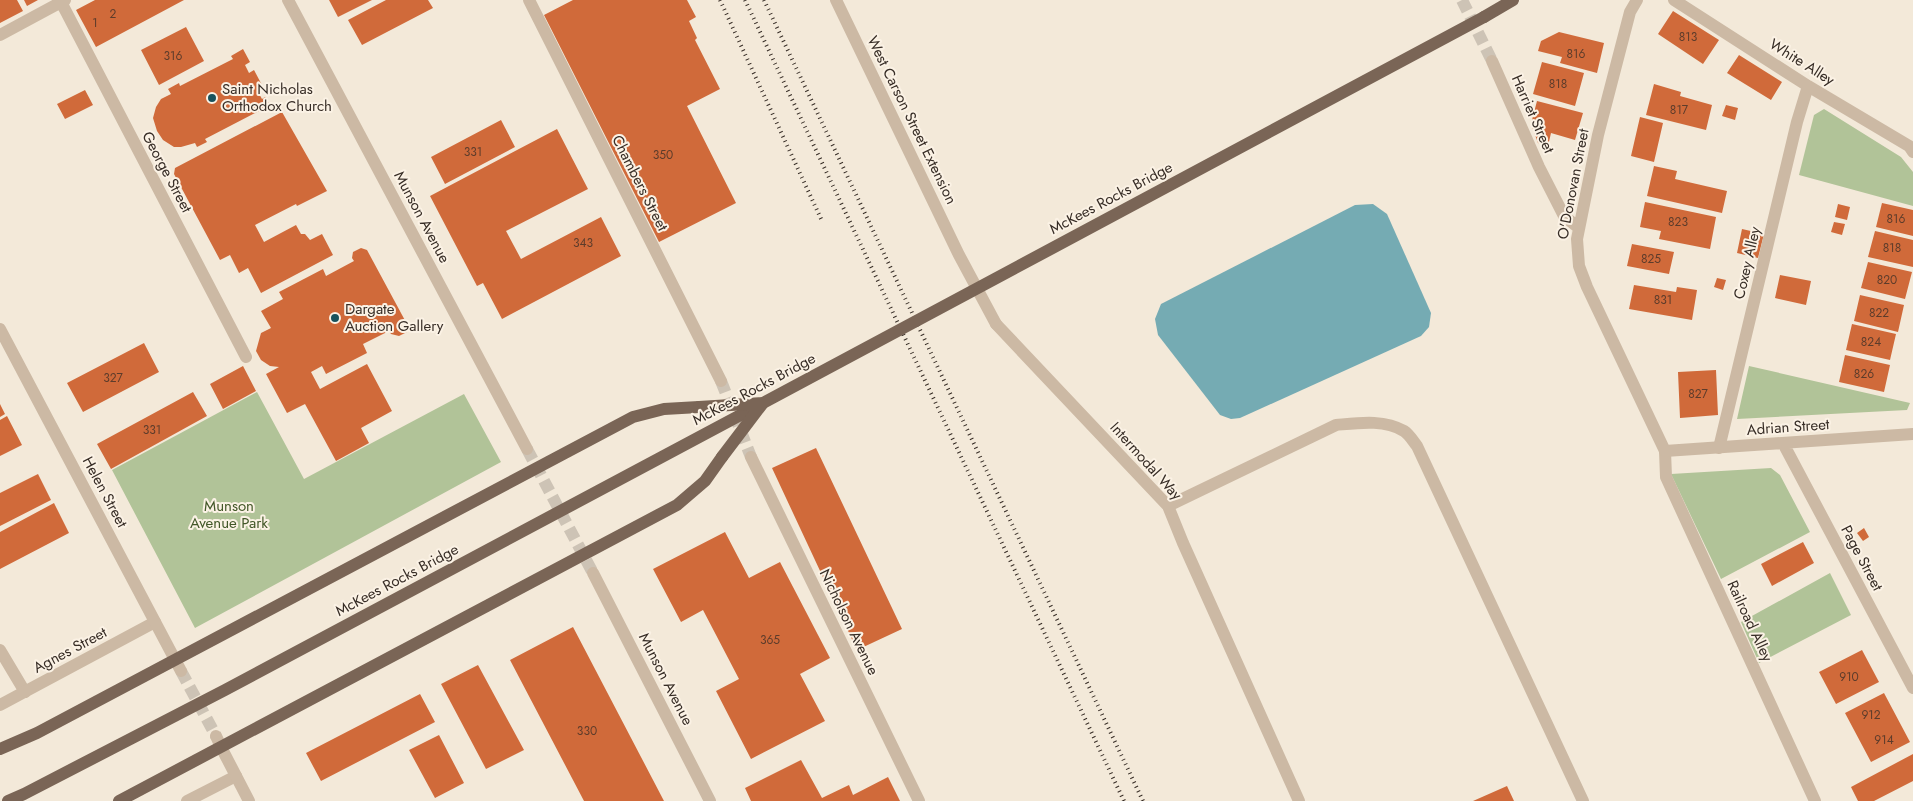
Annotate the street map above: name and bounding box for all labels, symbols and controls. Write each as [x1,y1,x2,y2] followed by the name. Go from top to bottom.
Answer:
[110,5,117,23] house number: 2
[92,14,98,32] house number: 1
[1679,28,1698,46] house number: 813
[862,32,962,208] street label: West Carson Street Extension
[1765,33,1839,91] street label: White Alley
[1567,45,1586,63] house number: 816
[164,47,183,65] house number: 316
[1506,71,1560,157] street label: Harriet Street
[1549,75,1567,93] house number: 818
[222,78,332,117] place label: Saint Nicholas Orthodox Church
[206,92,218,104] marker: Saint Nicholas Orthodox Church
[1670,101,1689,119] house number: 817
[1551,126,1595,241] street label: O'Donovan Street
[136,128,198,217] street label: George Street
[606,131,674,235] street label: Chambers Street
[464,143,482,161] house number: 331
[653,146,673,164] house number: 350
[1046,156,1177,240] street label: McKees Rocks Bridge
[389,167,456,267] street label: Munson Avenue
[1887,210,1906,228] house number: 816
[1668,213,1688,231] house number: 823
[1728,224,1766,301] street label: Coxey Alley
[573,234,593,252] house number: 343
[1883,239,1901,257] house number: 818
[1641,250,1661,268] house number: 825
[1877,271,1897,289] house number: 820
[1654,291,1672,309] house number: 831
[345,298,444,337] place label: Dargate Auction Gallery
[1869,304,1889,322] house number: 822
[329,312,341,324] marker: Dargate Auction Gallery
[1861,333,1881,351] house number: 824
[689,347,820,431] street label: McKees Rocks Bridge
[1854,365,1874,383] house number: 826
[103,369,124,387] house number: 327
[1688,385,1709,403] house number: 827
[1746,413,1830,441] street label: Adrian Street
[1105,417,1187,505] street label: Intermodal Way
[143,421,161,439] house number: 331
[77,452,133,532] street label: Helen Street
[190,495,268,534] park label: Munson Avenue Park
[1835,521,1889,595] street label: Page Street
[332,538,463,622] street label: McKees Rocks Bridge
[814,565,884,679] street label: Nicholson Avenue
[1722,577,1779,666] street label: Railroad Alley
[29,621,111,679] street label: Agnes Street
[633,629,699,729] street label: Munson Avenue
[760,631,780,649] house number: 365
[1839,668,1859,686] house number: 910
[1861,706,1881,724] house number: 912
[577,722,597,740] house number: 330
[1874,731,1894,749] house number: 914

